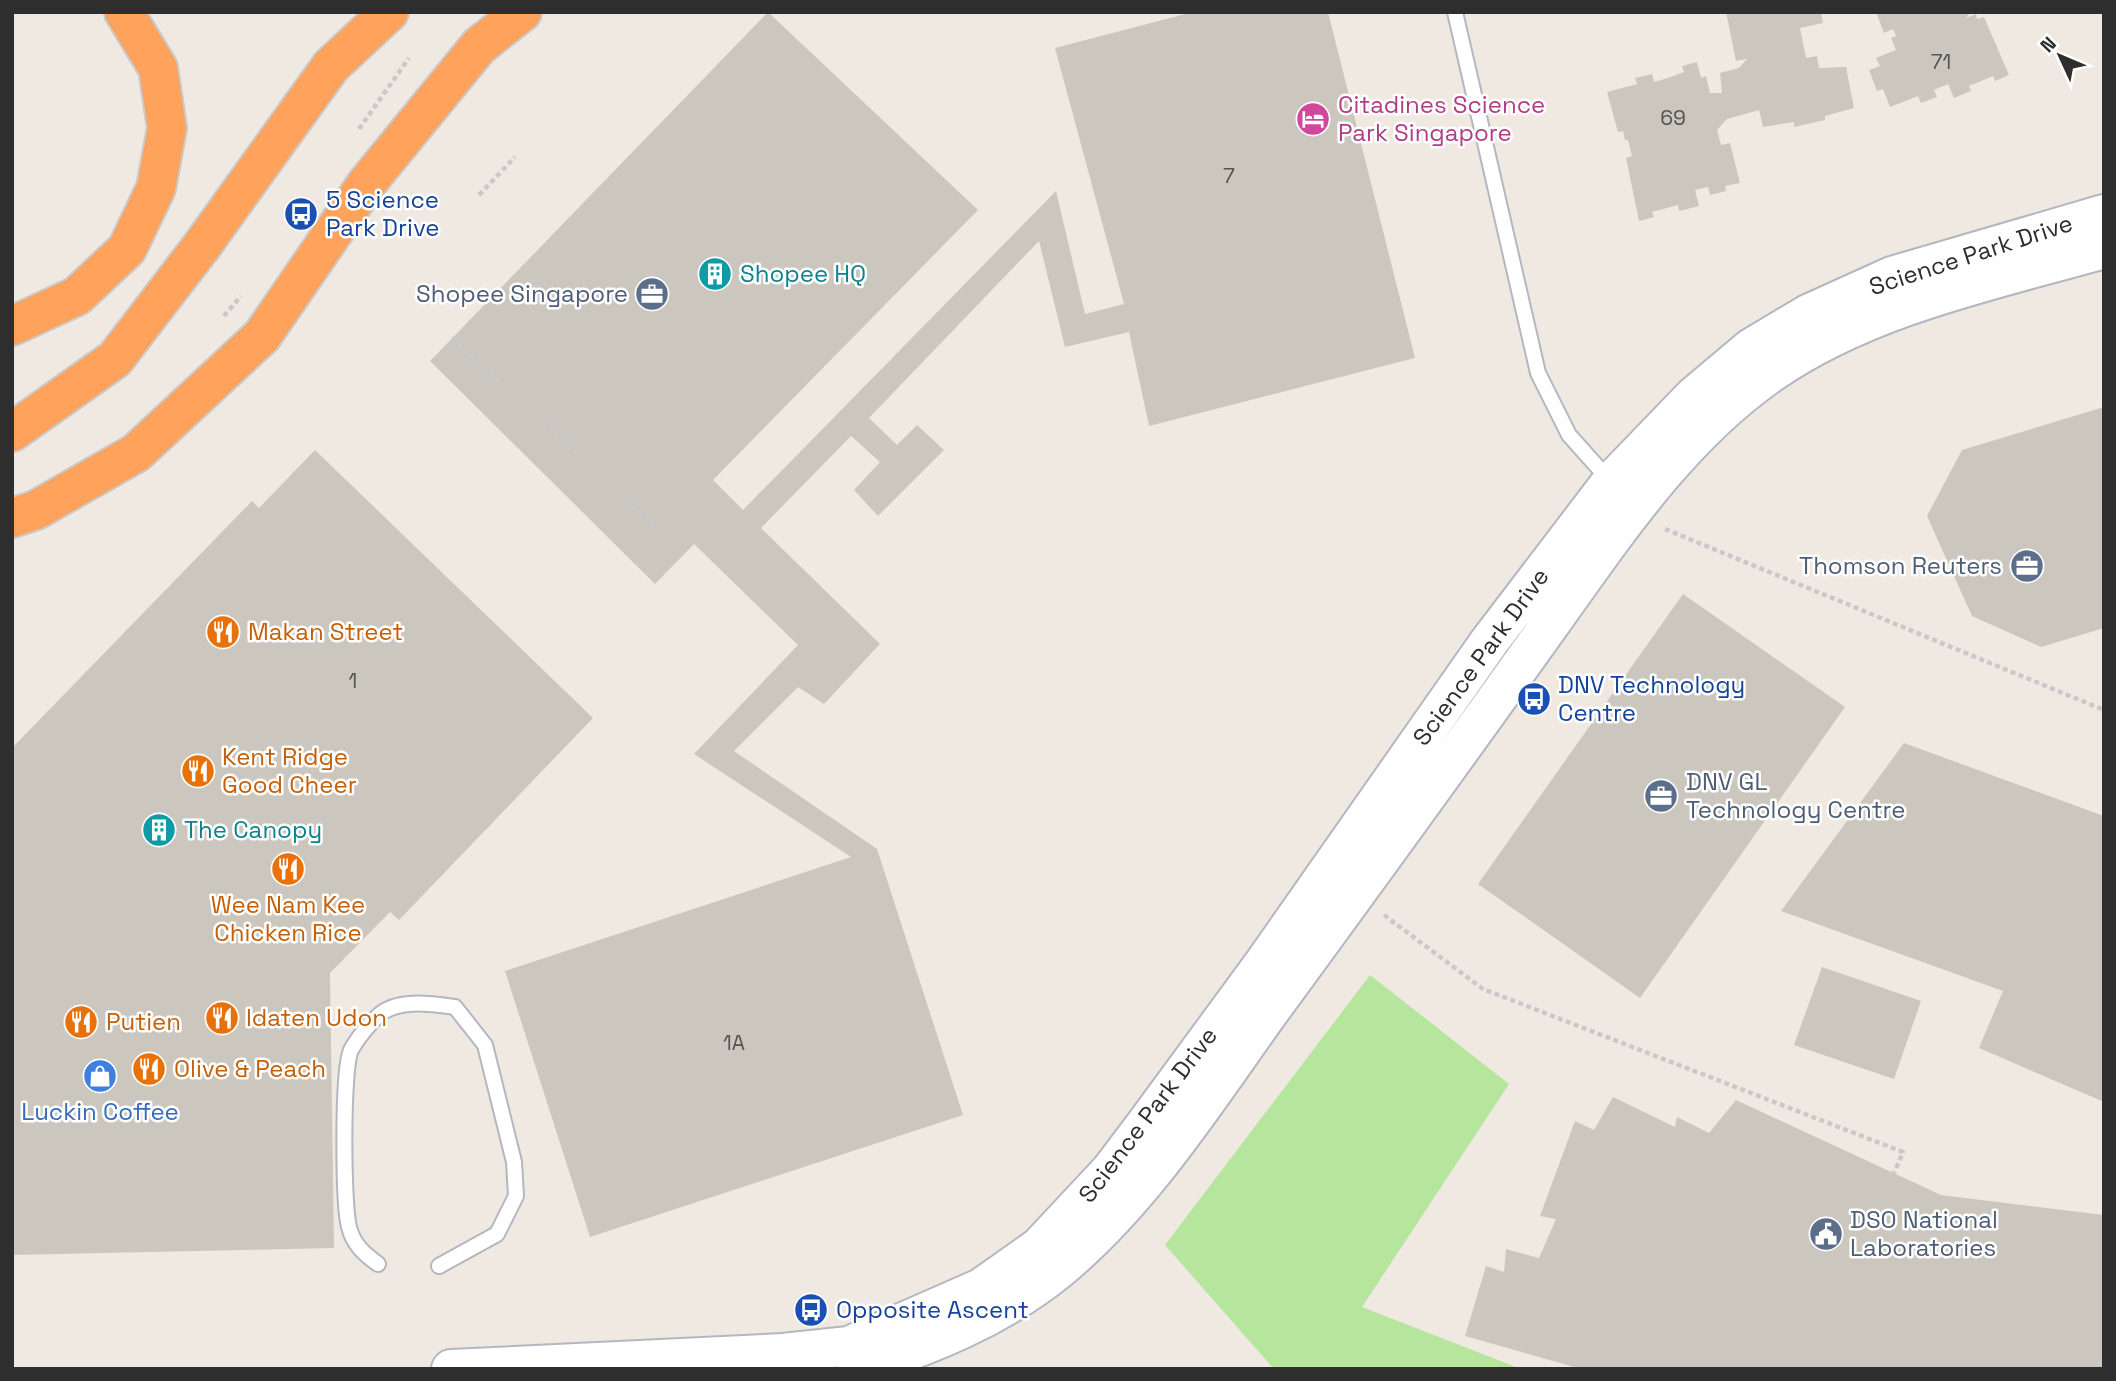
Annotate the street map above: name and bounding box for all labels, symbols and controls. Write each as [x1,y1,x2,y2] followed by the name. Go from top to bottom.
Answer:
[2025,21,2095,91] north arrow
[2035,31,2062,58] text: N
[1931,48,1951,75] house number: 71
[1338,89,1545,148] place label: Citadines Science Park Singapore
[1294,100,1332,138] hotel icon: Citadines Science Park Singapore
[1660,104,1686,131] house number: 69
[1223,162,1235,189] house number: 7
[326,184,440,243] place label: 5 Science Park Drive
[282,195,320,233] bus stop icon: 5 Science Park Drive
[1865,207,2077,302] street label: Science Park Drive
[696,255,734,293] building icon: Shopee HQ
[740,258,866,289] place label: Shopee HQ
[633,275,671,313] office icon: Shopee Singapore
[416,278,628,309] place label: Shopee Singapore
[2008,547,2046,585] office icon: Thomson Reuters
[1799,550,2002,581] place label: Thomson Reuters
[1406,562,1555,752] street label: Science Park Drive
[204,613,242,651] restaurant icon: Makan Street
[248,616,403,647] place label: Makan Street
[349,667,357,694] house number: 1
[1558,669,1745,728] place label: DNV Technology Centre
[1515,680,1553,718] bus stop icon: DNV Technology Centre
[222,741,357,800] place label: Kent Ridge Good Cheer
[179,752,217,790] restaurant icon: Kent Ridge Good Cheer
[1686,766,1905,825] place label: DNV GL Technology Centre
[1642,777,1680,815] office icon: DNV GL Technology Centre
[140,811,178,849] building icon: The Canopy
[184,814,322,845] place label: The Canopy
[269,850,307,888] restaurant icon: Wee Nam Kee Chicken Rice
[211,889,365,948] place label: Wee Nam Kee Chicken Rice
[203,999,241,1037] restaurant icon: Idaten Udon
[246,1002,387,1033] place label: Idaten Udon
[62,1003,100,1041] restaurant icon: Putien
[106,1006,181,1037] place label: Putien
[1071,1021,1224,1209] street label: Science Park Drive
[723,1029,745,1056] house number: 1A
[130,1050,168,1088] restaurant icon: Olive & Peach
[174,1053,326,1084] place label: Olive & Peach
[81,1057,119,1095] shop icon: Luckin Coffee
[21,1096,179,1127] place label: Luckin Coffee
[1850,1204,1998,1263] place label: DSO National Laboratories
[1807,1215,1845,1253] public building icon: DSO National Laboratories
[792,1291,830,1329] bus stop icon: Opposite Ascent
[836,1294,1029,1325] place label: Opposite Ascent

